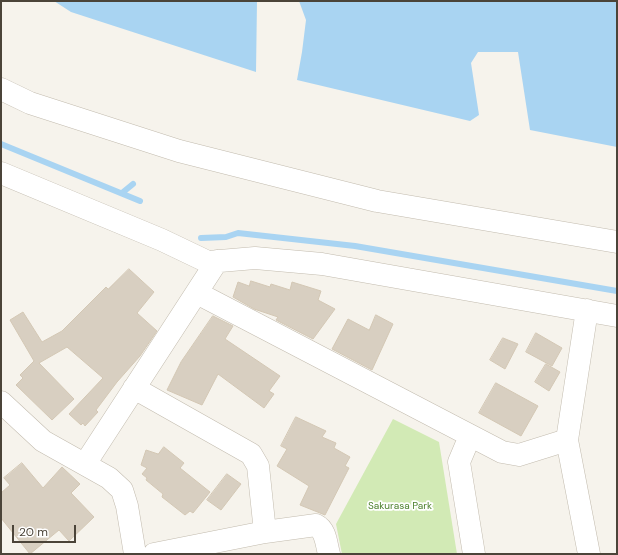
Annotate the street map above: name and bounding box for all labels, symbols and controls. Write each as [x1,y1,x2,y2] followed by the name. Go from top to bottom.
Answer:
[368,500,432,512] park label: Sakurasa Park
[14,517,78,543] scale bar
[19,524,48,540] text: 20 m

